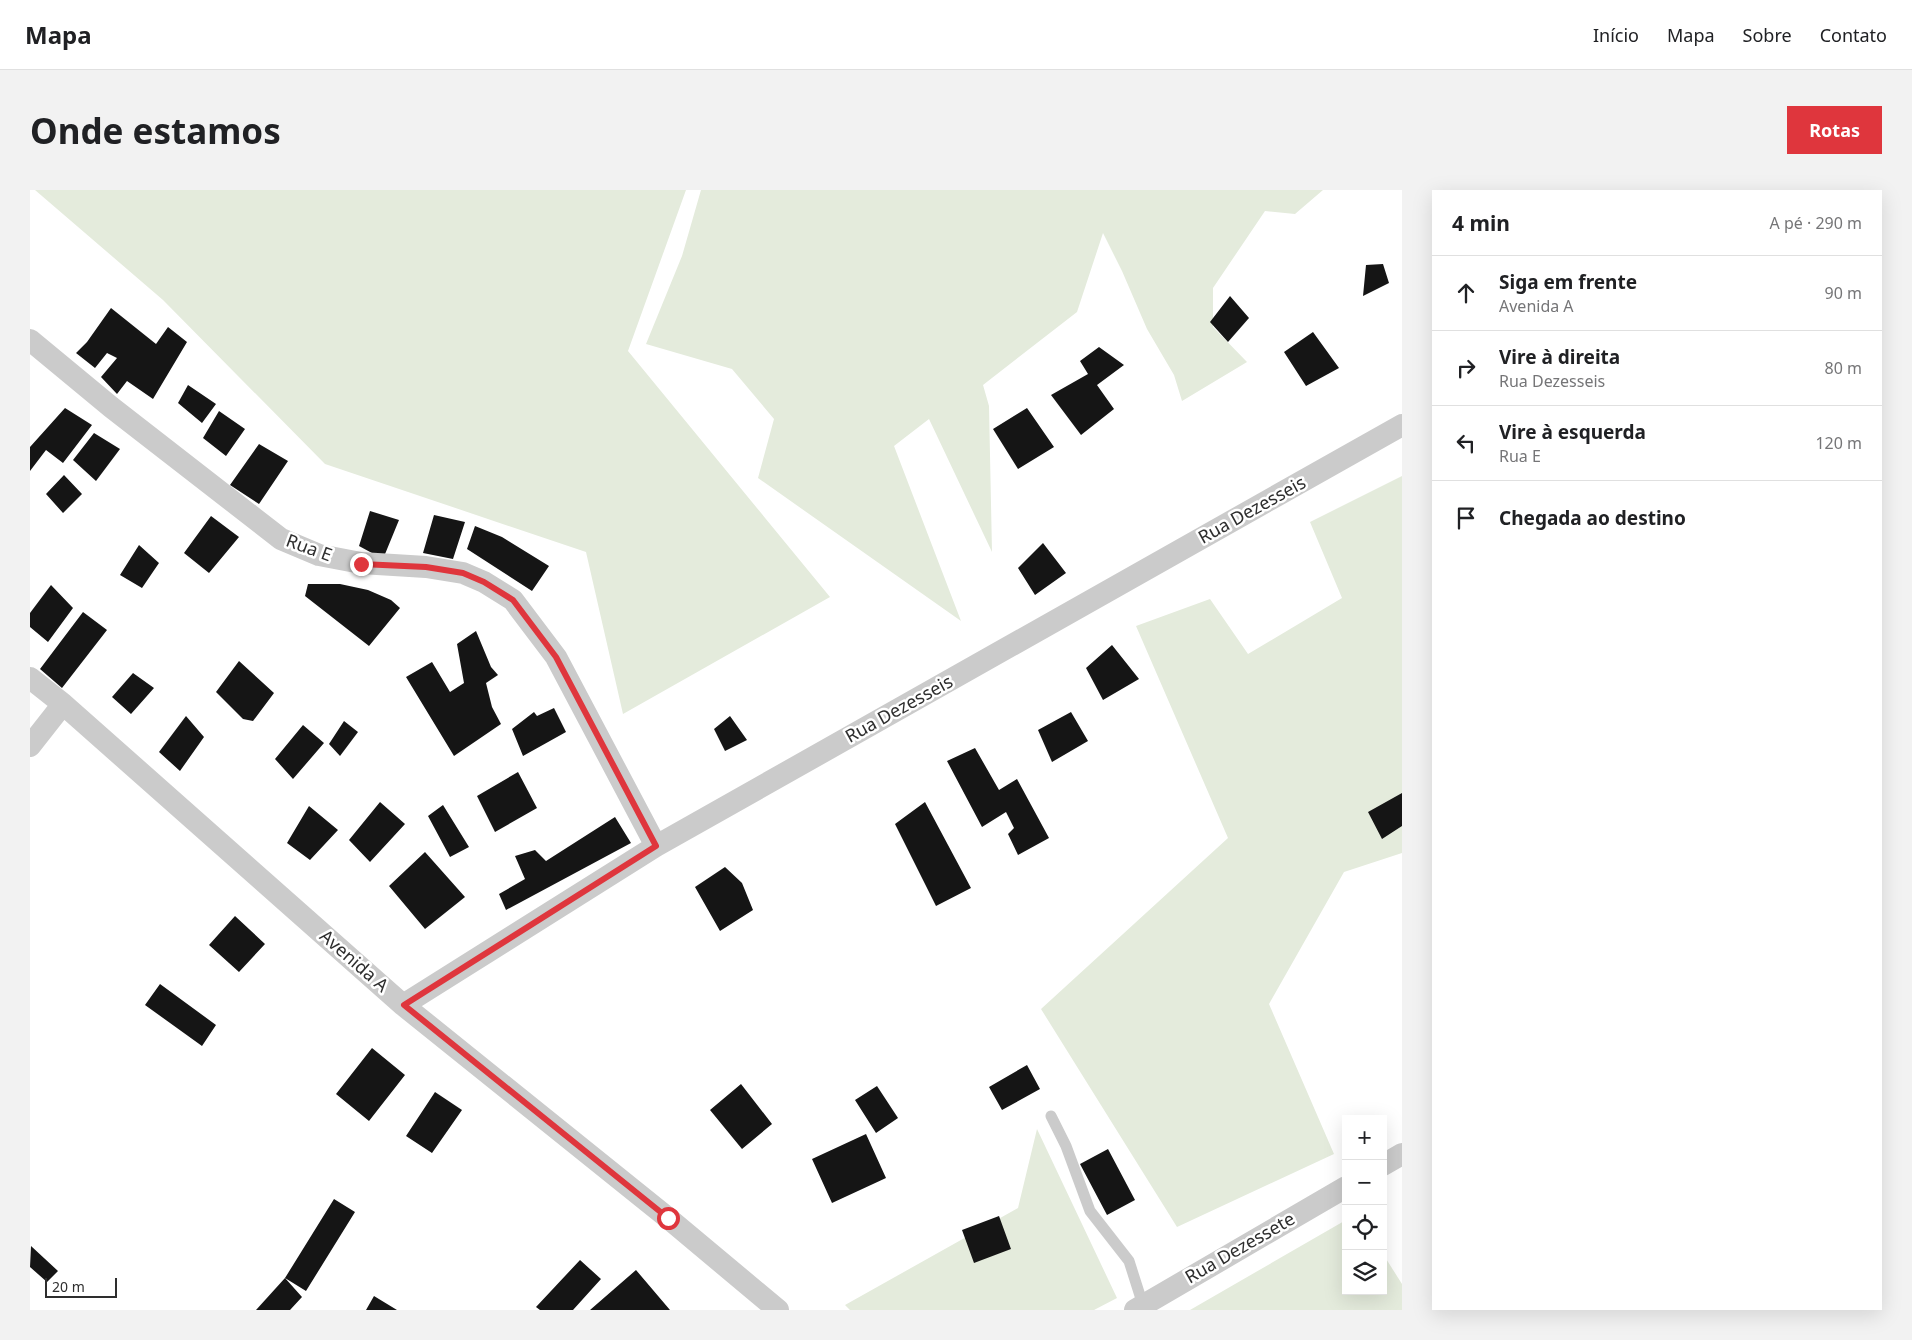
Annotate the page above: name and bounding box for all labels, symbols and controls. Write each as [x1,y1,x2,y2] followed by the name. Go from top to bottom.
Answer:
[25,18,92,51] text: Mapa
[1593,23,1639,47] text: Início
[1667,23,1715,47] text: Mapa
[1743,23,1792,47] text: Sobre
[1820,23,1887,47] text: Contato
[1787,106,1882,154] button: Rotas
[30,107,281,154] text: Onde estamos
[1452,209,1510,237] text: 4 min
[1770,212,1862,234] text: A pé · 290 m
[1499,269,1637,295] text: Siga em frente
[1452,279,1480,307] icon: ahead
[1825,282,1862,304] text: 90 m
[1499,295,1574,317] text: Avenida A
[1499,344,1620,370] text: Vire à direita
[1452,354,1480,382] icon: right
[1825,357,1862,379] text: 80 m
[1499,370,1605,392] text: Rua Dezesseis
[1499,419,1646,445] text: Vire à esquerda
[1452,429,1480,457] icon: left
[1815,432,1862,454] text: 120 m
[1499,445,1541,467] text: Rua E
[1193,470,1310,549] street label: Rua Dezesseis
[1452,504,1480,532] icon: arrive
[1499,505,1686,531] text: Chegada ao destino
[283,528,336,566] street label: Rua E
[350,553,373,576] route end
[840,669,957,748] street label: Rua Dezesseis
[315,924,395,997] street label: Avenida A
[1342,1115,1387,1295] map controls
[1342,1115,1387,1160] button: +
[1342,1160,1387,1205] button: −
[1342,1205,1387,1250] button: locate
[1180,1206,1299,1288] street label: Rua Dezessete
[657,1207,680,1230] route start
[1342,1250,1387,1295] button: layers
[45,1275,118,1298] scale bar
[52,1277,85,1296] text: 20 m

